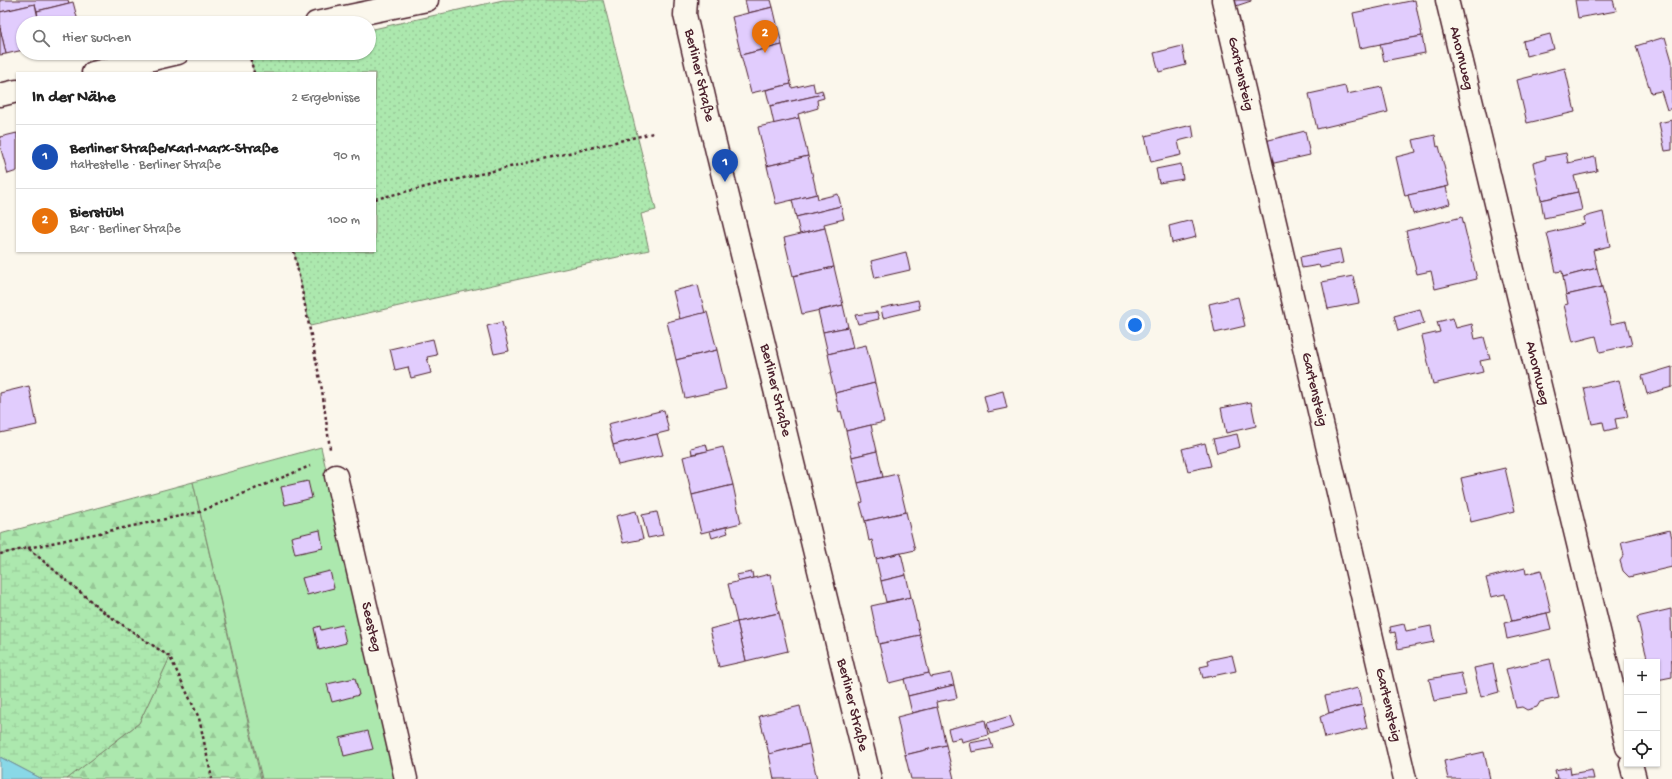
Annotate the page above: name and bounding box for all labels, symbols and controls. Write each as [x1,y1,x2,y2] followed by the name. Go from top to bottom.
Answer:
[16,16,376,60] search box
[752,20,778,53] pin: 2
[1445,25,1477,92] street label: Ahornweg
[679,26,718,124] street label: Berliner Straße
[30,27,52,49] icon: search
[62,29,131,47] text: Hier suchen
[1223,35,1258,113] street label: Gartensteig
[32,88,115,108] text: In der Nähe
[292,91,360,106] text: 2 Ergebnisse
[70,140,278,158] text: Berliner Straße/Karl-Marx-Straße
[42,149,48,164] text: 1
[334,149,360,164] text: 90 m
[712,149,738,182] pin: 1
[70,158,221,173] text: Haltestelle · Berliner Straße
[70,204,124,222] text: Bierstübl
[42,213,48,228] text: 2
[328,213,360,228] text: 100 m
[70,222,181,237] text: Bar · Berliner Straße
[1125,315,1145,335] your location
[1521,340,1553,407] street label: Ahornweg
[755,341,795,439] street label: Berliner Straße
[1297,351,1331,428] street label: Gartensteig
[356,600,385,654] street label: Seesteg
[832,656,872,753] street label: Berliner Straße
[1624,659,1660,767] map controls
[1624,659,1660,695] button: +
[1370,666,1405,744] street label: Gartensteig
[1624,695,1660,731] button: −
[1624,731,1660,767] button: locate

